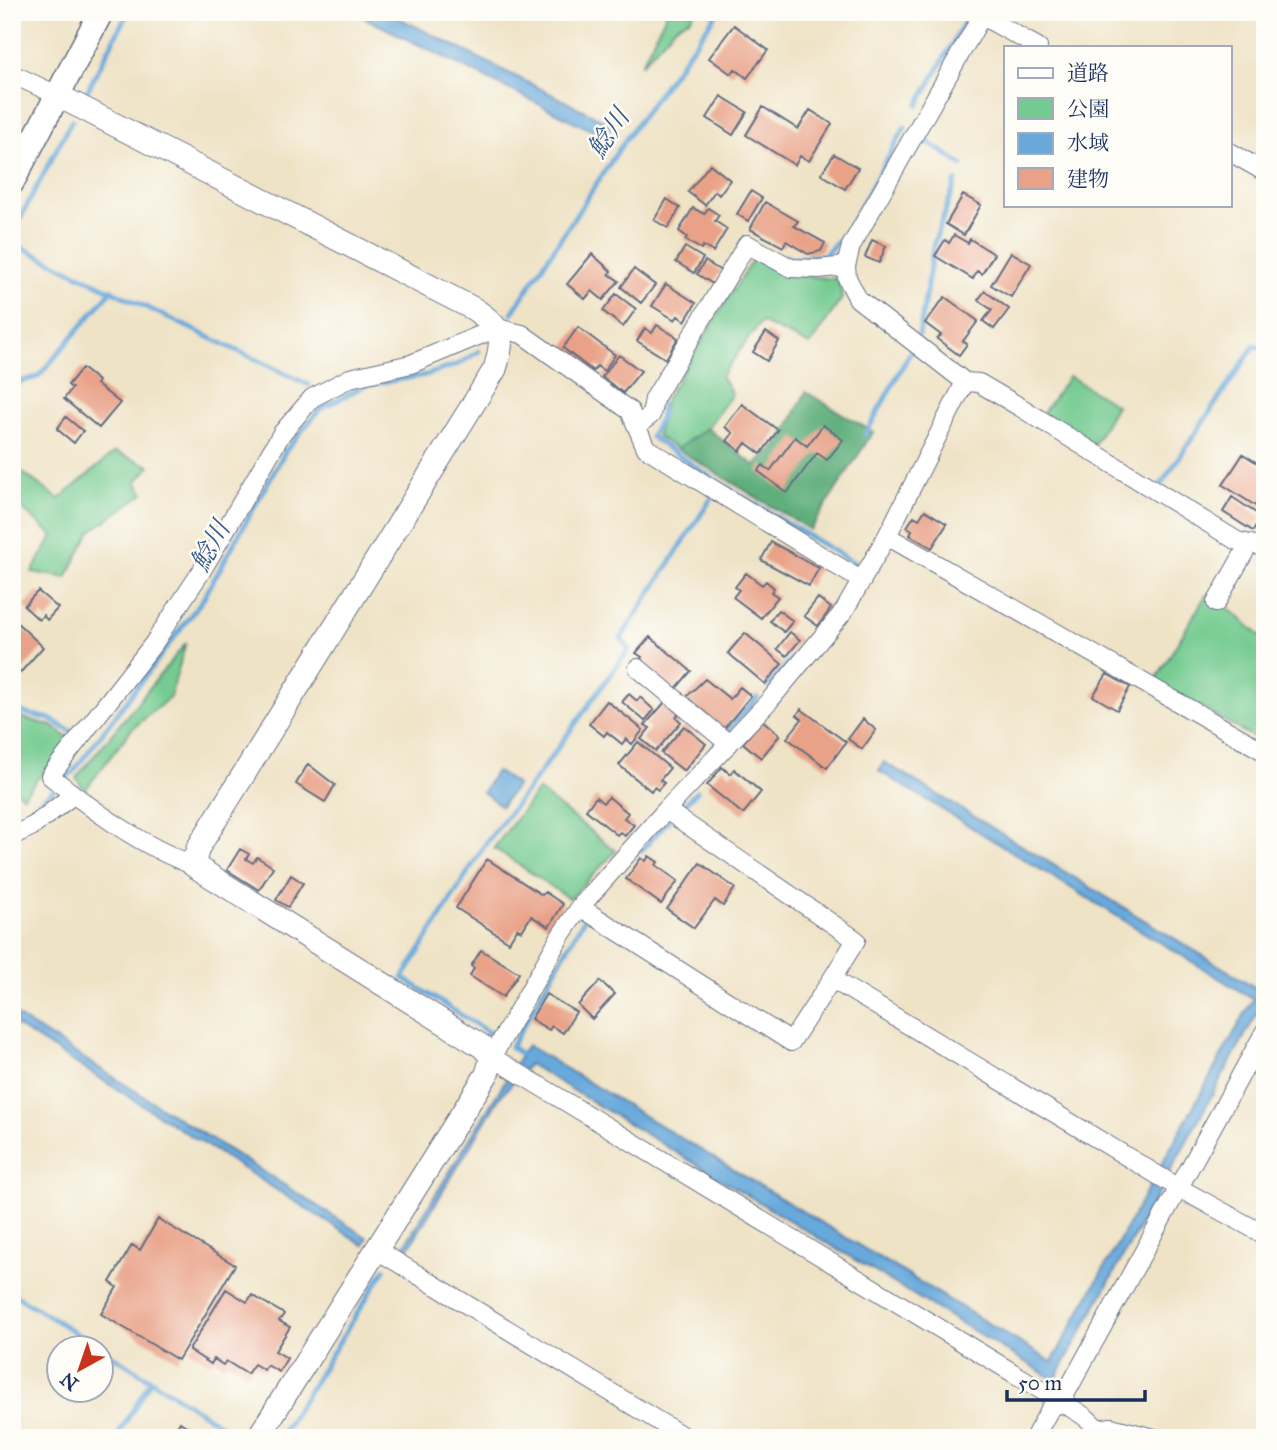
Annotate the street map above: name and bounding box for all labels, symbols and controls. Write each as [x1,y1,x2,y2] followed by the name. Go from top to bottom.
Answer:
[1004,46,1232,206] legend
[1067,60,1109,86] text: 道路
[1067,96,1109,122] text: 公園
[580,100,637,164] water label: 鯰川
[1067,130,1109,156] text: 水域
[1067,166,1109,192] text: 建物
[183,513,238,577] water label: 鯰川
[46,1334,116,1404] north arrow
[1007,1359,1146,1403] scale bar
[56,1368,83,1396] text: N
[1018,1370,1063,1396] text: 50 m

